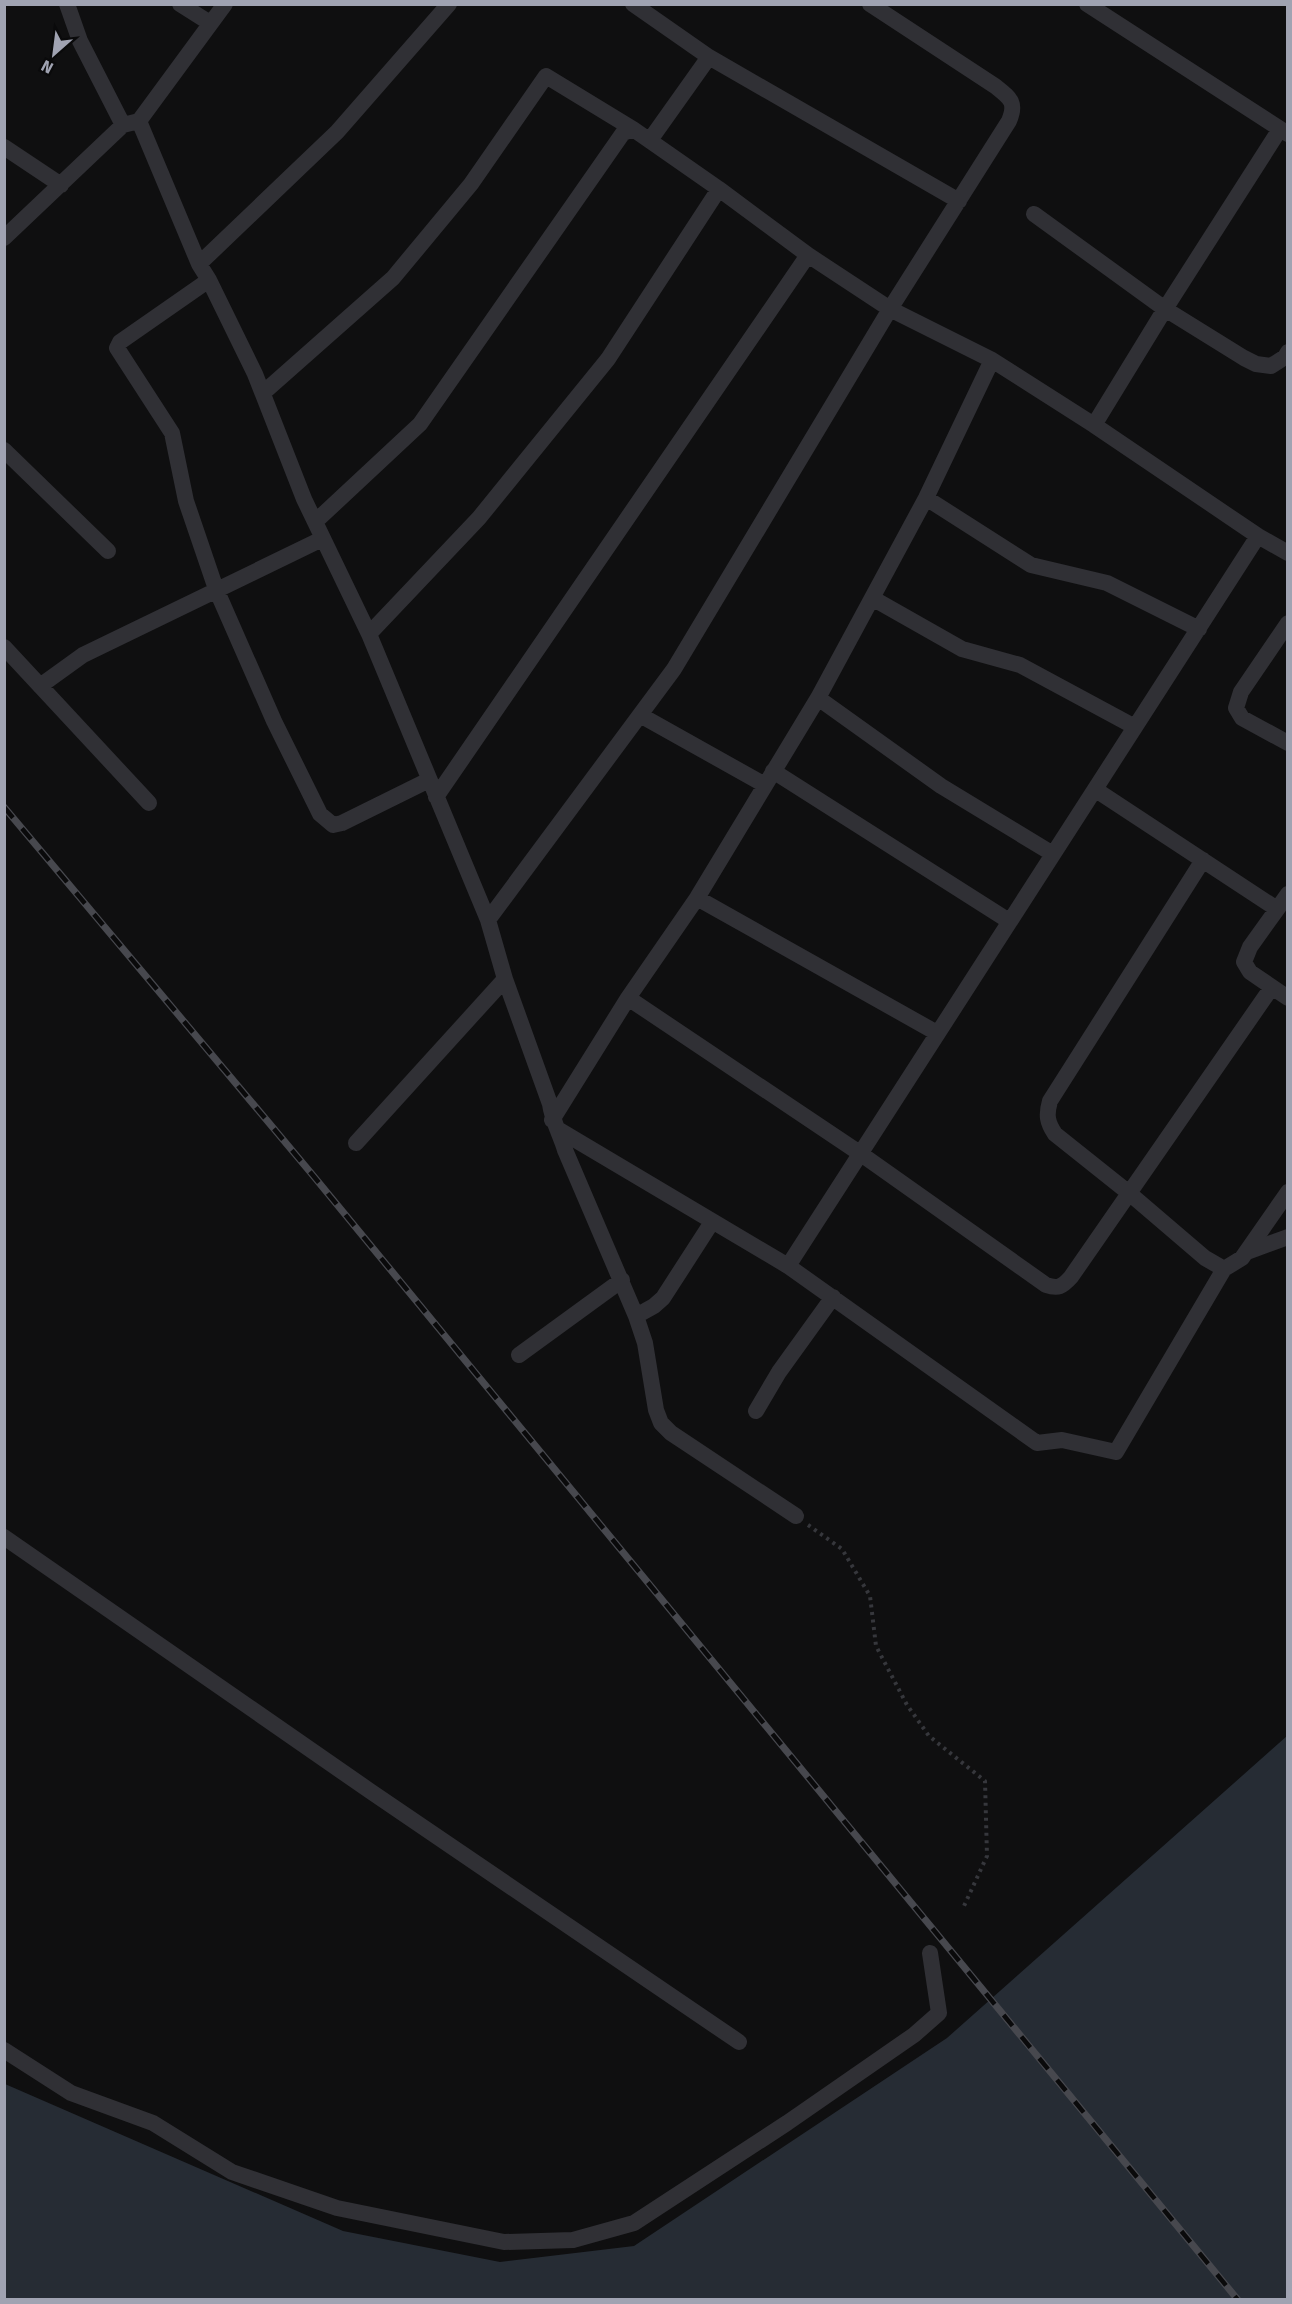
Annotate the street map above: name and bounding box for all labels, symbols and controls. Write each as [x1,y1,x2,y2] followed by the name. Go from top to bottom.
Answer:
[24,24,84,84] north arrow
[38,56,56,78] text: N

